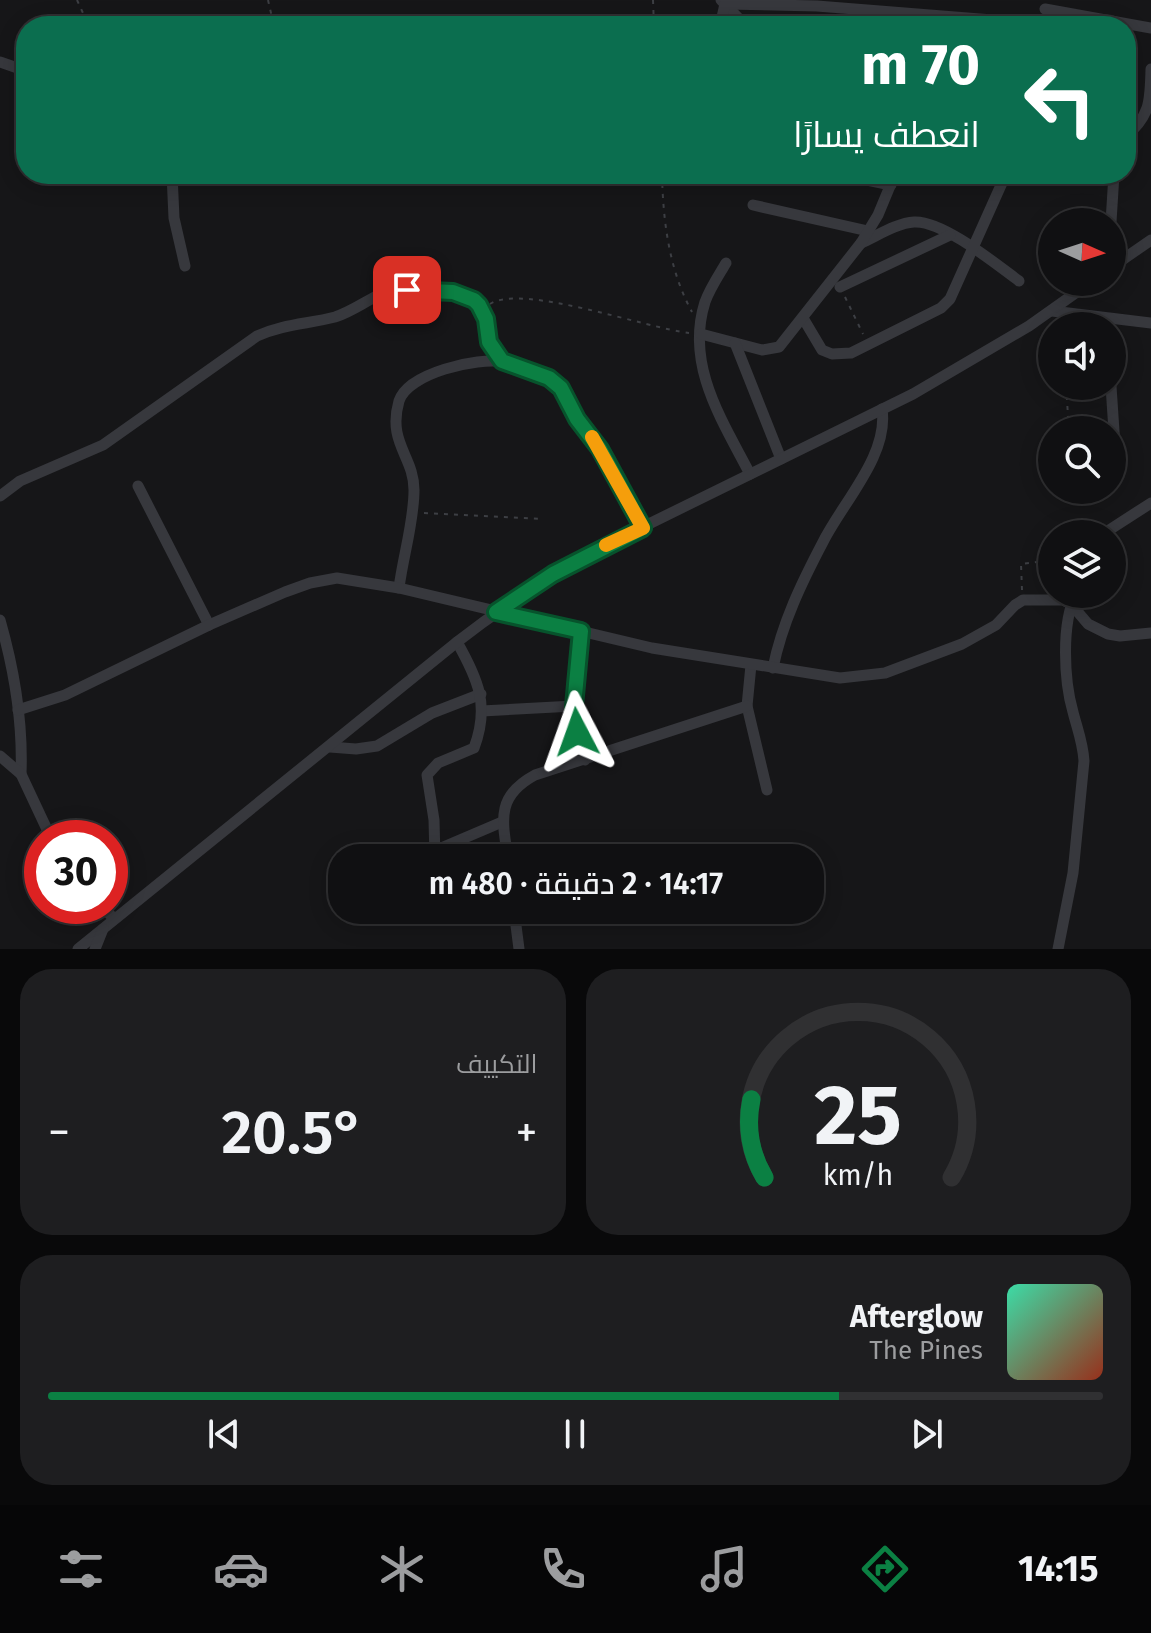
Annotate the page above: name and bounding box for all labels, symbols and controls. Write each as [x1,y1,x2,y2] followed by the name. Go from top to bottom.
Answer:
[861,32,980,99] text: 70 m
[1008,48,1112,152] icon: left
[793,113,980,157] text: انعطف يسارًا
[1038,208,1126,296] north arrow
[1038,208,1126,608] map controls
[373,256,441,324] pin
[385,268,429,312] icon: arrive
[1038,312,1126,400] button: sound
[1038,416,1126,504] button: search
[1038,520,1126,608] button: layers
[535,690,619,774] position arrow
[24,820,128,924] speed limit sign: 30
[429,866,723,902] text: 14:17 · 2 دقيقة · 480 m
[456,1049,538,1080] text: التكييف
[814,1066,902,1166] text: 25
[221,1097,364,1169] text: 20.5°
[48,1106,70,1159] text: −
[516,1106,538,1159] text: +
[823,1158,894,1193] text: km/h
[850,1299,983,1335] text: Afterglow
[869,1335,983,1366] text: The Pines
[202,1412,246,1456] icon: previous
[553,1412,597,1456] icon: pause
[905,1412,949,1456] icon: next
[53,1541,109,1597] icon: filters
[213,1541,269,1597] icon: car
[374,1541,430,1597] icon: climate
[535,1541,591,1597] icon: phone
[696,1541,752,1597] icon: music
[857,1541,913,1597] icon: directions
[1018,1547,1099,1591] text: 14:15

